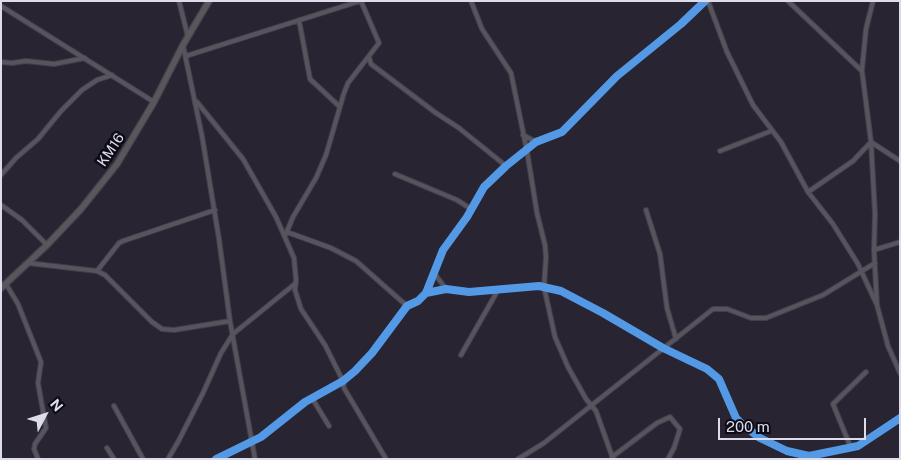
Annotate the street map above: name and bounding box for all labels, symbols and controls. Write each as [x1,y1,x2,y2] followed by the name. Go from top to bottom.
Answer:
[94,130,128,170] street label: KM16
[20,390,70,440] north arrow
[47,396,66,415] text: N
[721,408,868,440] scale bar
[726,418,770,435] text: 200 m

